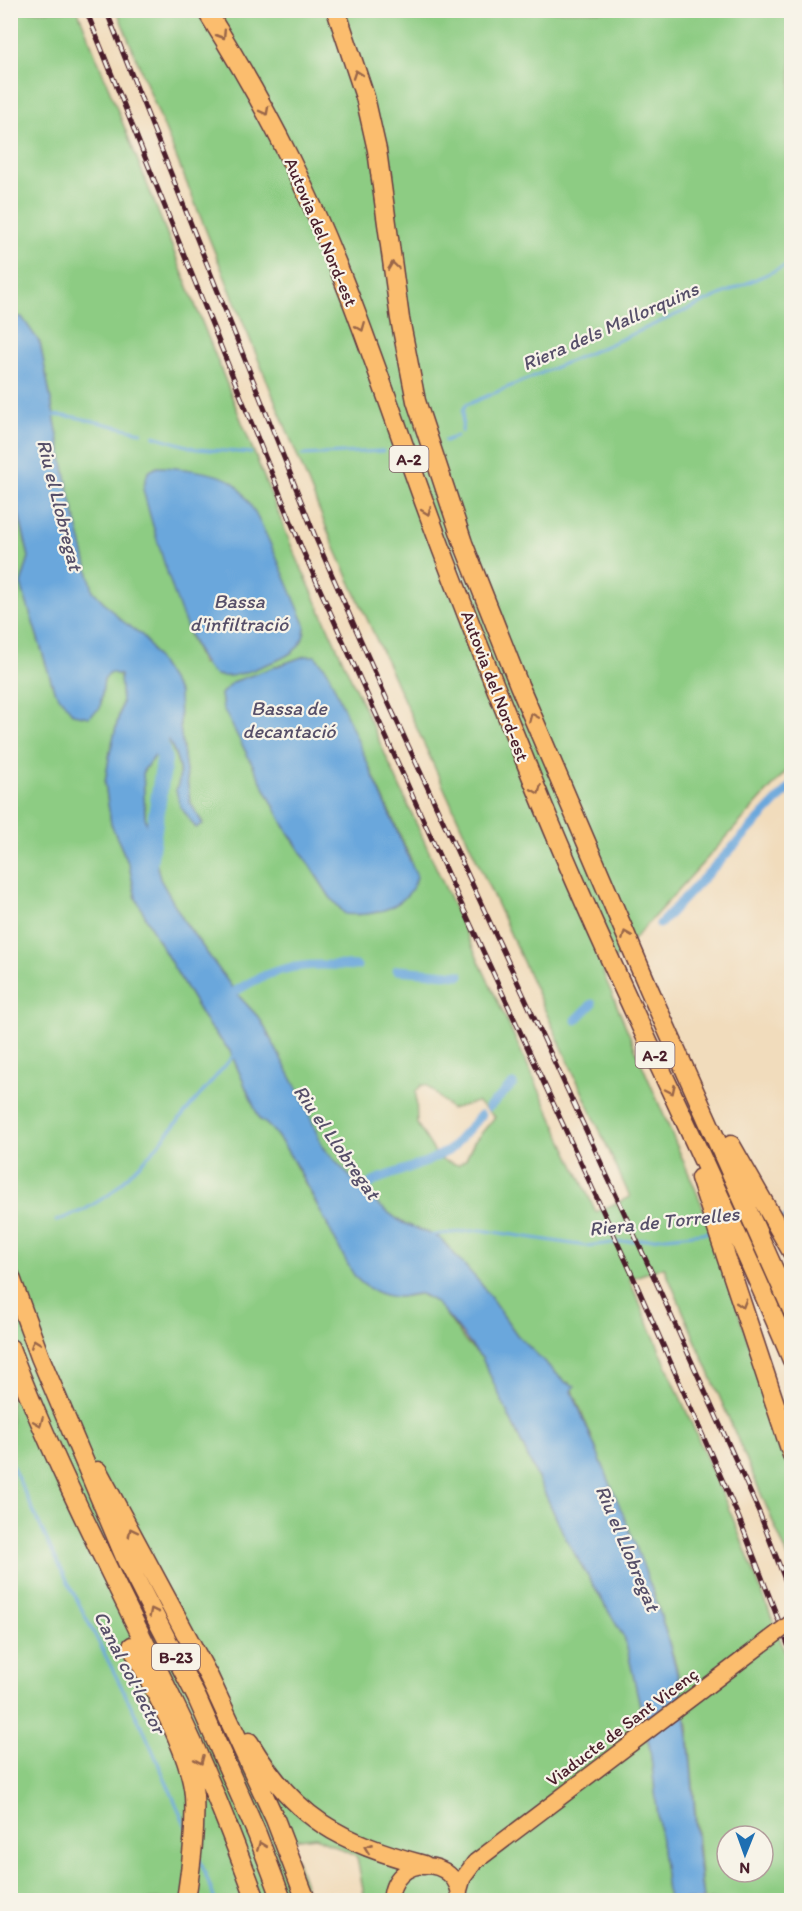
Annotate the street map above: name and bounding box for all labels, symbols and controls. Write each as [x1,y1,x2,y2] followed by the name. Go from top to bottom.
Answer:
[214,29,226,39] one-way arrow
[352,69,365,80] one-way arrow
[258,105,269,116] one-way arrow
[280,154,362,310] street label: Autovia del Nord-est
[387,261,399,270] one-way arrow
[518,276,703,376] water label: Riera dels Mallorquins
[354,321,366,332] one-way arrow
[32,437,88,575] water label: Riu el Llobregat
[390,446,428,472] road number: A-2
[420,505,433,516] one-way arrow
[190,589,289,636] water label: Bassa d'infiltració
[456,608,534,765] street label: Autovia del Nord-est
[242,696,336,743] water label: Bassa de decantació
[528,713,540,724] one-way arrow
[530,784,542,795] one-way arrow
[621,931,633,942] one-way arrow
[636,1042,674,1068] road number: A-2
[289,1080,386,1205] water label: Riu el Llobregat
[664,1083,676,1094] one-way arrow
[588,1201,741,1241] water label: Riera de Torrelles
[735,1298,747,1309] one-way arrow
[29,1338,42,1348] one-way arrow
[32,1415,44,1426] one-way arrow
[591,1481,666,1616] water label: Riu el Llobregat
[128,1528,139,1539] one-way arrow
[89,1607,172,1739] water label: Canal col·lector
[148,1607,160,1618] one-way arrow
[152,1644,200,1670] road number: B-23
[542,1663,702,1791] street label: Viaducte de Sant Vicenç
[192,1753,204,1764] one-way arrow
[715,1824,775,1884] north arrow
[256,1841,268,1852] one-way arrow
[363,1843,374,1856] one-way arrow
[739,1859,750,1878] text: N

